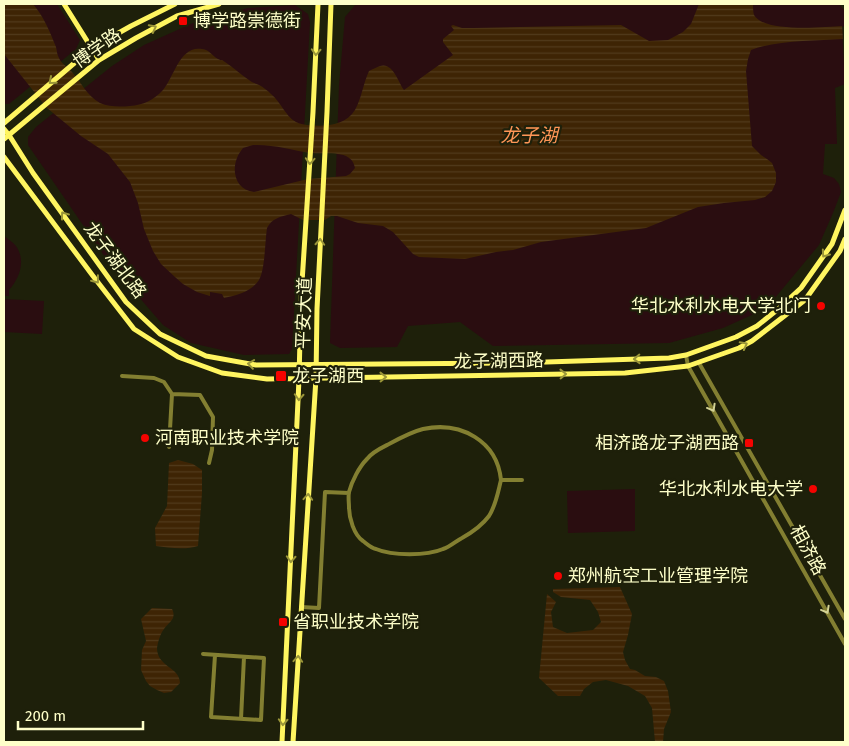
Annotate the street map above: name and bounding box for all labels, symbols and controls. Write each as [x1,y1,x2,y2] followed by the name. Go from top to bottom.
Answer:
[193,10,301,32] place label: 博学路崇德街
[177,15,189,27] marker: 博学路崇德街
[69,24,125,72] street label: 博学路
[148,24,157,34] one-way arrow
[311,49,321,57] one-way arrow
[49,75,58,84] one-way arrow
[500,124,560,147] water label: 龙子湖
[305,157,316,165] one-way arrow
[60,212,70,221] one-way arrow
[79,217,151,303] street label: 龙子湖北路
[315,238,326,246] one-way arrow
[822,248,831,258] one-way arrow
[90,274,98,283] one-way arrow
[292,277,316,349] street label: 平安大道
[631,295,811,317] place label: 华北水利水电大学北门
[815,300,827,312] marker: 华北水利水电大学北门
[739,341,748,351] one-way arrow
[454,349,544,373] street label: 龙子湖西路
[633,354,640,364] one-way arrow
[246,359,254,370] one-way arrow
[292,365,364,387] place label: 龙子湖西
[274,369,288,383] marker: 龙子湖西
[560,369,567,379] one-way arrow
[380,372,387,382] one-way arrow
[293,393,304,401] one-way arrow
[706,403,716,412] one-way arrow
[155,427,299,449] place label: 河南职业技术学院
[139,432,151,444] marker: 河南职业技术学院
[595,432,739,454] place label: 相济路龙子湖西路
[743,437,755,449] marker: 相济路龙子湖西路
[659,478,803,500] place label: 华北水利水电大学
[807,483,819,495] marker: 华北水利水电大学
[303,492,314,500] one-way arrow
[785,521,831,579] street label: 相济路
[285,556,296,564] one-way arrow
[568,565,748,587] place label: 郑州航空工业管理学院
[552,570,564,582] marker: 郑州航空工业管理学院
[820,605,830,614] one-way arrow
[293,611,419,633] place label: 省职业技术学院
[277,616,289,628] marker: 省职业技术学院
[292,654,303,662] one-way arrow
[18,698,142,730] scale bar
[25,707,66,725] text: 200 m
[278,718,289,726] one-way arrow

